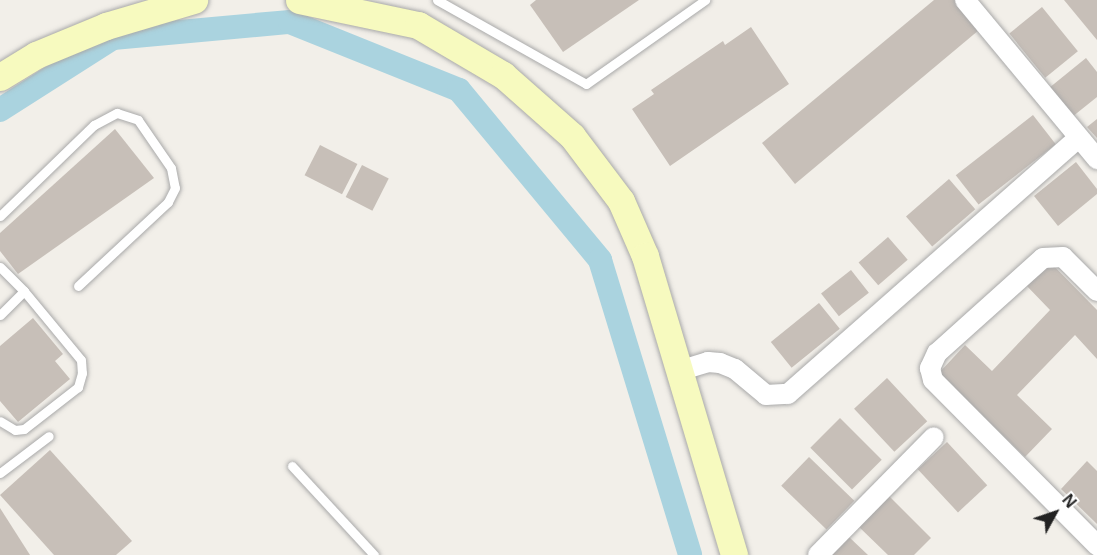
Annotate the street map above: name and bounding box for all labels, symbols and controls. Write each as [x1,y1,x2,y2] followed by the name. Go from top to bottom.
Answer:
[1025,483,1085,543] north arrow
[1059,491,1079,511] text: N

